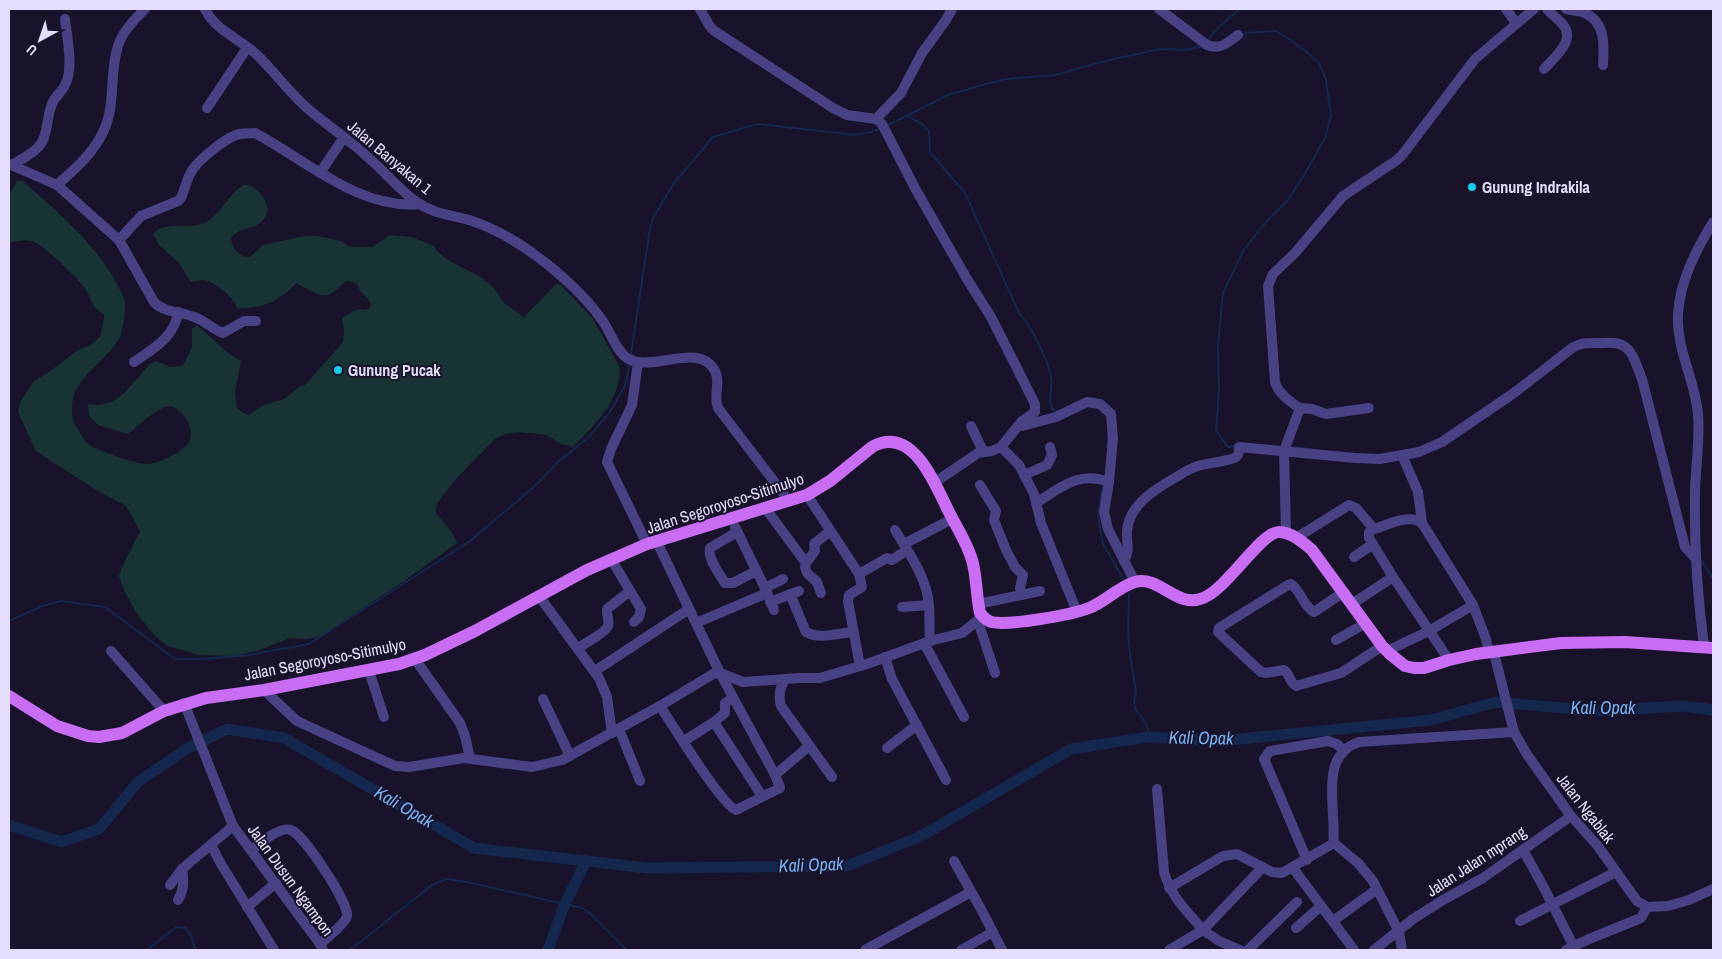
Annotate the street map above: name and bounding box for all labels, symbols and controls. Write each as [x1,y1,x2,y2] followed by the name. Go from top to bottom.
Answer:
[15,15,65,65] north arrow
[23,40,41,60] text: U
[343,115,438,199] street label: Jalan Banyakan 1
[1482,176,1591,198] place label: Gunung Indrakila
[1466,181,1478,193] marker: Gunung Indrakila
[348,359,441,381] place label: Gunung Pucak
[332,364,344,376] marker: Gunung Pucak
[644,467,806,539] street label: Jalan Segoroyoso-Sitimulyo
[242,633,408,685] street label: Jalan Segoroyoso-Sitimulyo
[1571,695,1636,720] water label: Kali Opak
[1168,724,1234,751] water label: Kali Opak
[1552,768,1621,848] street label: Jalan Ngablak
[370,780,439,834] water label: Kali Opak
[243,820,339,940] street label: Jalan Dusun Ngampon
[1422,820,1531,901] street label: Jalan Jalan mprang
[778,851,844,878] water label: Kali Opak

